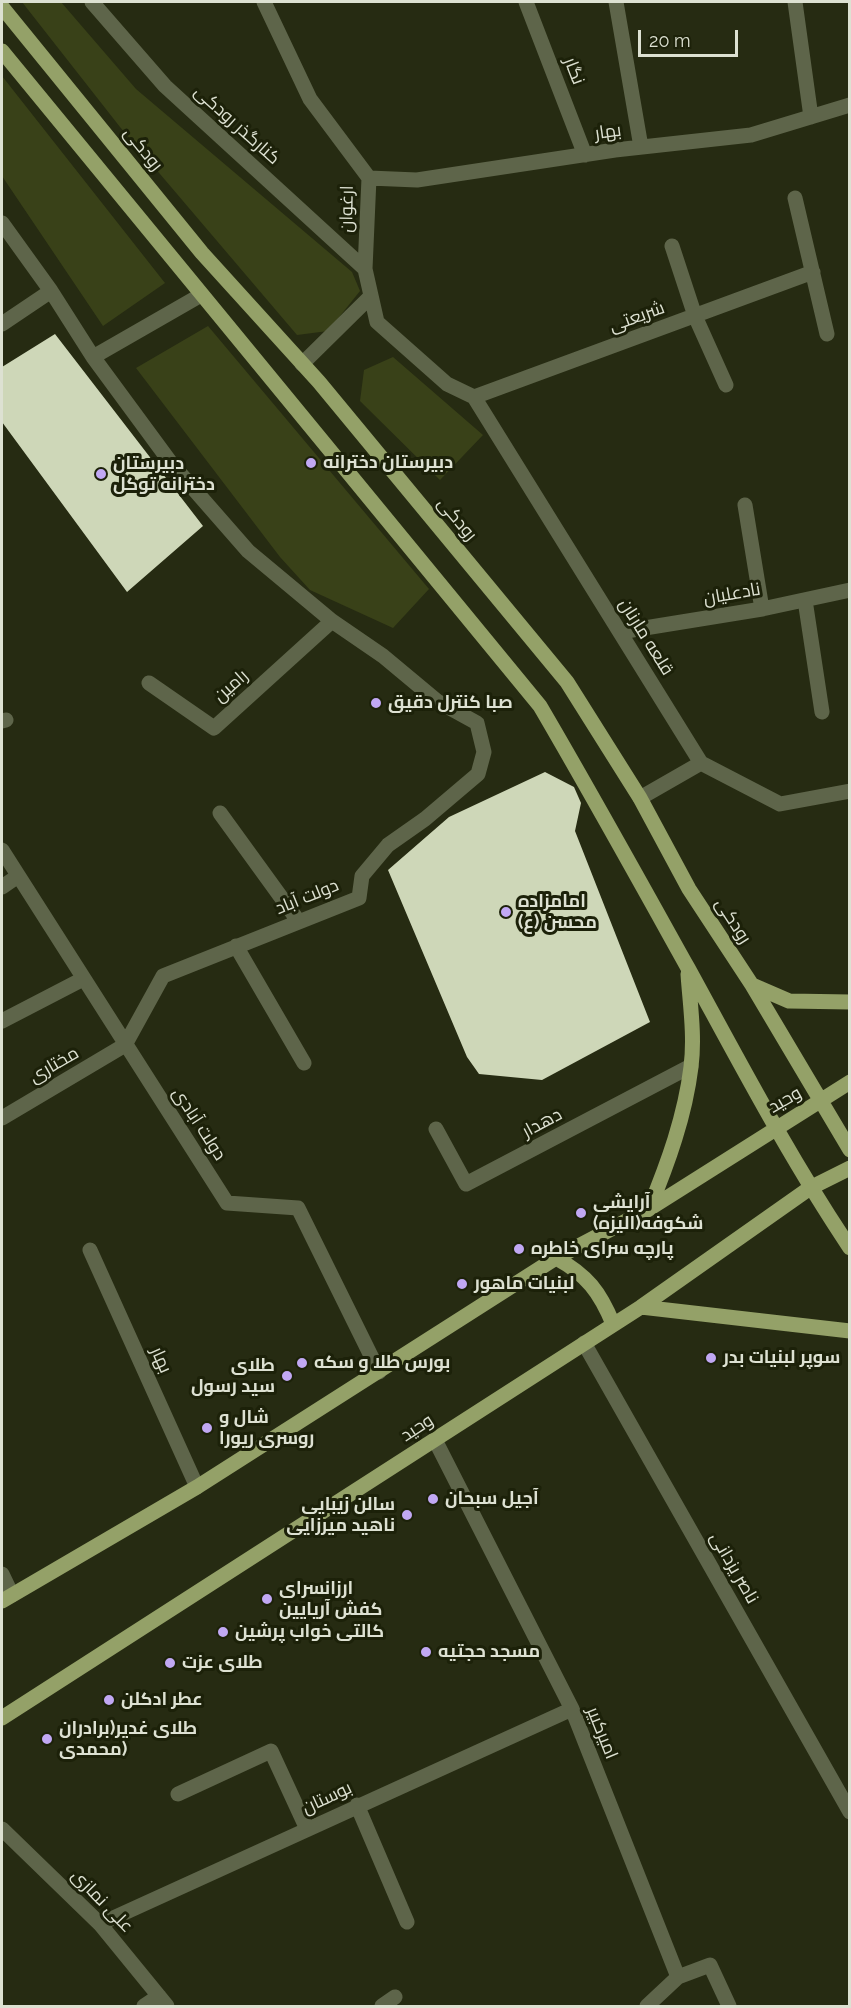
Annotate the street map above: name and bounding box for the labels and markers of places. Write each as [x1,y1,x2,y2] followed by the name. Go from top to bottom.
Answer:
[323,452,453,474] place label: دبیرستان دخترانه
[113,453,215,496] place label: دبیرستان دخترانه توکل
[304,456,318,470] marker: دبیرستان دخترانه
[94,467,108,481] marker: دبیرستان دخترانه توکل
[388,692,513,714] place label: صبا کنترل دقیق
[369,696,383,710] marker: صبا کنترل دقیق
[518,891,597,934] place label: امامزاده محسن (ع)
[499,905,513,919] marker: امامزاده محسن (ع)
[593,1192,703,1234] place label: آرایشی شکوفه(الیزه)
[574,1206,588,1220] marker: آرایشی شکوفه(الیزه)
[531,1238,673,1260] place label: پارچه سرای خاطره
[512,1242,526,1256] marker: پارچه سرای خاطره
[474,1273,574,1295] place label: لبنیات ماهور
[455,1277,469,1291] marker: لبنیات ماهور
[723,1347,840,1369] place label: سوپر لبنیات بدر
[704,1351,718,1365] marker: سوپر لبنیات بدر
[314,1352,450,1374] place label: بورس طلا و سکه
[191,1355,275,1398] place label: طلای سید رسول
[295,1356,309,1370] marker: بورس طلا و سکه
[280,1369,294,1383] marker: طلای سید رسول
[219,1407,314,1450] place label: شال و روسری ریورا
[200,1421,214,1435] marker: شال و روسری ریورا
[445,1488,539,1510] place label: آجیل سبحان
[426,1492,440,1506] marker: آجیل سبحان
[286,1494,395,1537] place label: سالن زیبایی ناهید میرزایی
[400,1508,414,1522] marker: سالن زیبایی ناهید میرزایی
[279,1578,382,1620] place label: ارزانسرای کفش آریایین
[260,1592,274,1606] marker: ارزانسرای کفش آریایین
[235,1621,384,1643] place label: کالتی خواب پرشین
[216,1625,230,1639] marker: کالتی خواب پرشین
[438,1641,540,1663] place label: مسجد حجتیه
[419,1645,433,1659] marker: مسجد حجتیه
[182,1652,263,1674] place label: طلای عزت
[163,1656,177,1670] marker: طلای عزت
[121,1689,203,1711] place label: عطر ادکلن
[102,1693,116,1707] marker: عطر ادکلن
[59,1718,197,1760] place label: طلای غدیر(برادران محمدی)
[40,1732,54,1746] marker: طلای غدیر(برادران محمدی)

